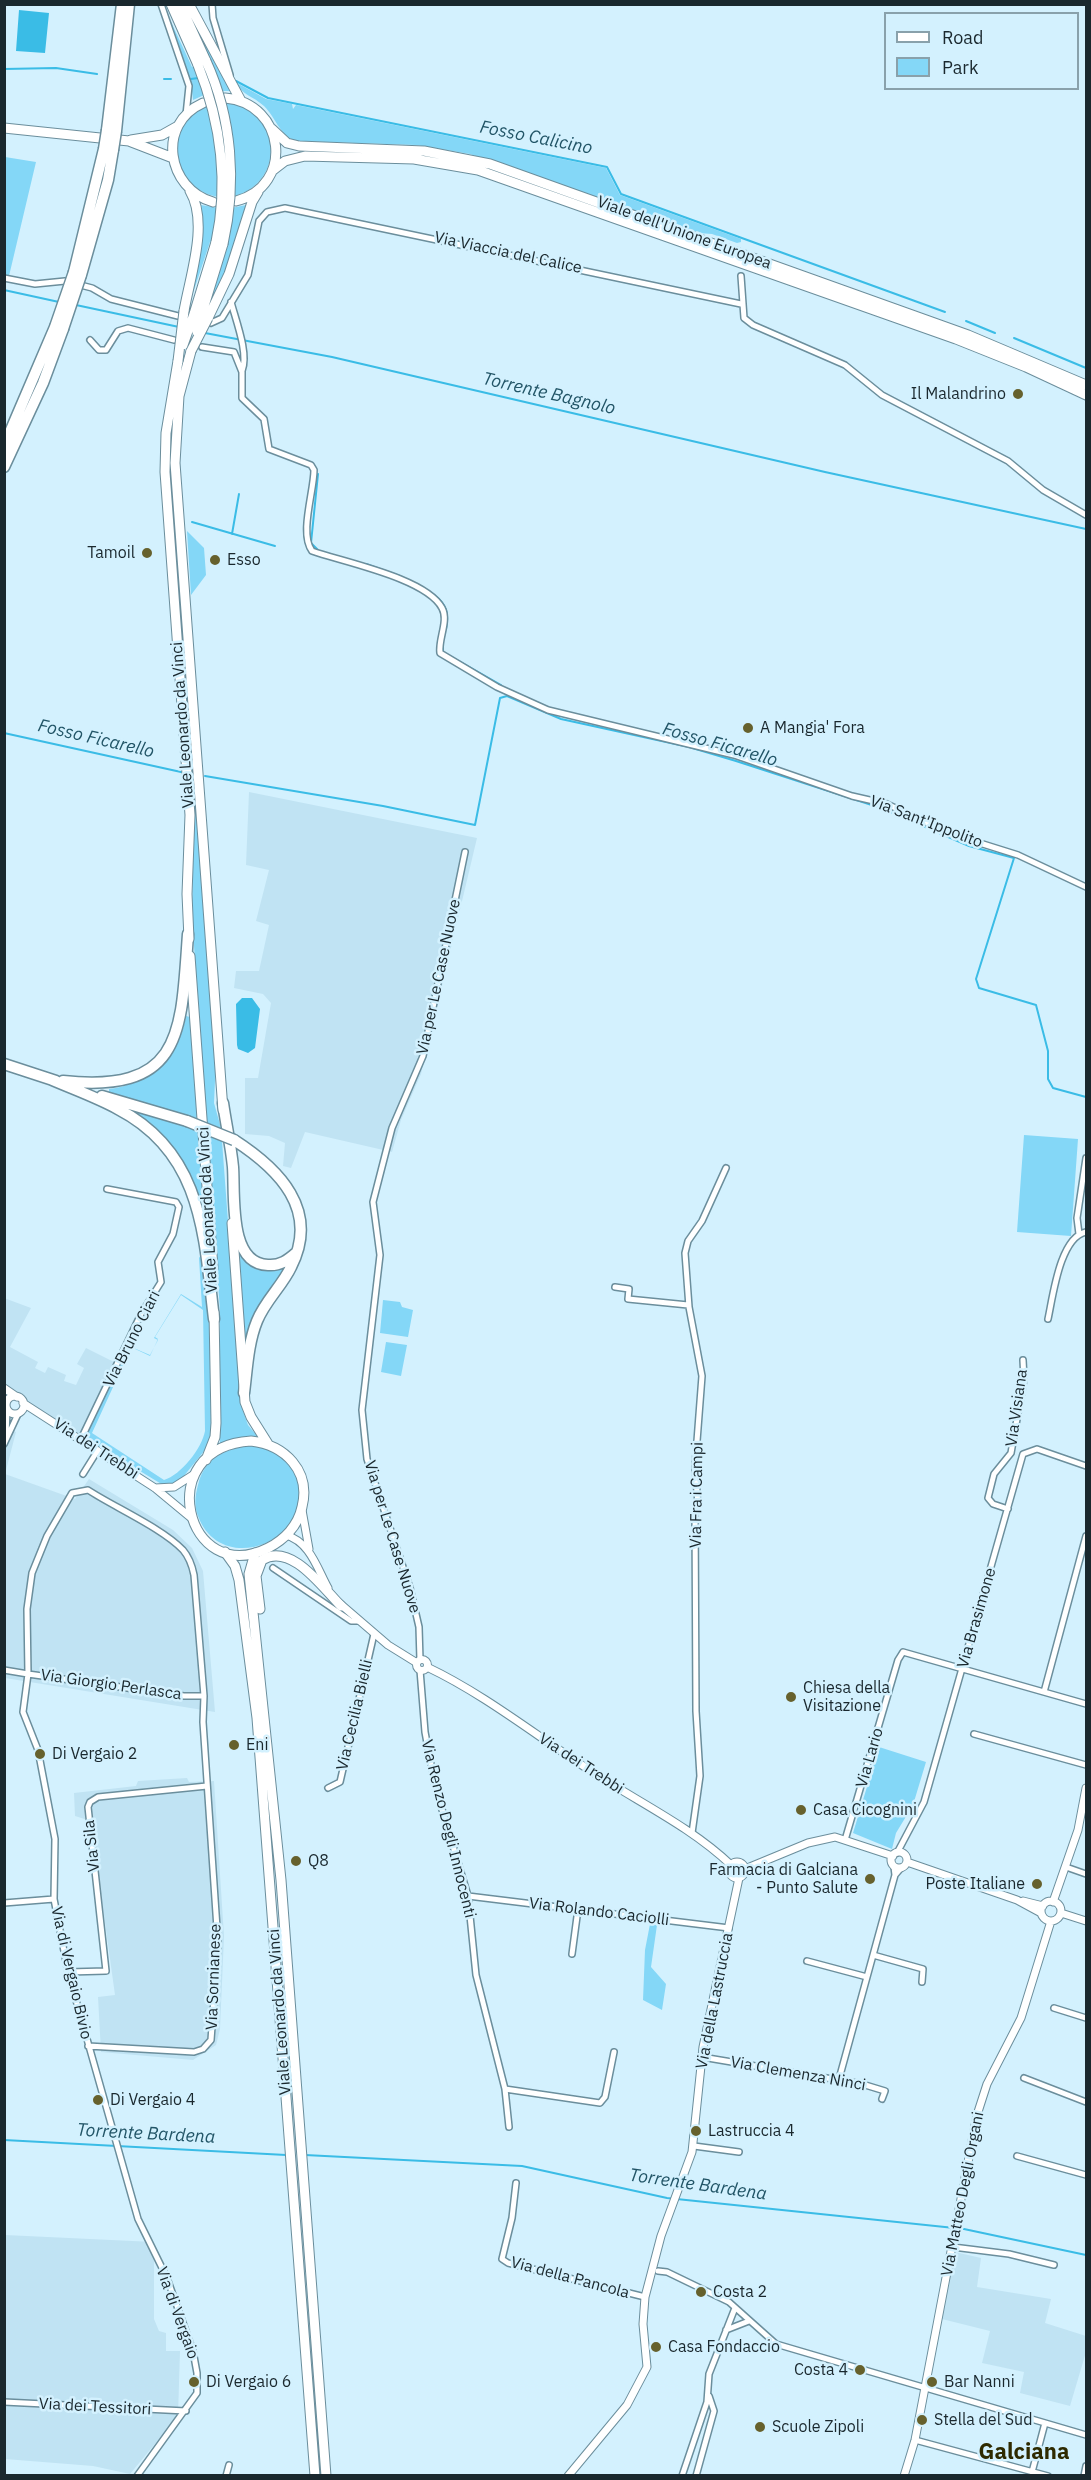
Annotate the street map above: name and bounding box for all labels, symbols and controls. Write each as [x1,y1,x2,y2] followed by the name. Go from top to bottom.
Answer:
[884,12,1079,90] legend
[942,26,983,49] text: Road
[942,56,978,79] text: Park
[478,116,594,160] water label: Fosso Calicino
[594,192,774,274] street label: Viale dell'Unione Europea
[432,228,584,278] street label: Via Viaccia del Calice
[480,368,618,420] water label: Torrente Bagnolo
[911,384,1006,404] place label: Il Malandrino
[1011,387,1025,401] marker: Il Malandrino
[87,543,135,563] place label: Tamoil
[140,546,154,560] marker: Tamoil
[227,550,261,570] place label: Esso
[208,553,222,567] marker: Esso
[168,641,198,809] street label: Viale Leonardo da Vinci
[36,715,156,763] water label: Fosso Ficarello
[660,718,780,772] water label: Fosso Ficarello
[760,718,865,738] place label: A Mangia' Fora
[741,721,755,735] marker: A Mangia' Fora
[867,792,985,852] street label: Via Sant'Ippolito
[413,897,465,1057] street label: Via per Le Case Nuove
[194,1126,222,1294] street label: Viale Leonardo da Vinci
[99,1288,165,1390] street label: Via Bruno Ciari
[1002,1368,1032,1448] street label: Via Visiana
[50,1414,142,1484] street label: Via dei Trebbi
[686,1442,708,1548] street label: Via Fra i Campi
[360,1458,424,1616] street label: Via per Le Case Nuove
[954,1566,1000,1670] street label: Via Brasimone
[333,1658,377,1772] street label: Via Cecilia Bielli
[39,1666,183,1704] street label: Via Giorgio Perlasca
[803,1678,890,1716] place label: Chiesa della Visitazione
[784,1690,798,1704] marker: Chiesa della Visitazione
[852,1726,888,1790] street label: Via Lario
[535,1729,627,1799] street label: Via dei Trebbi
[246,1735,268,1755] place label: Eni
[227,1738,241,1752] marker: Eni
[417,1738,479,1920] street label: Via Renzo Degli Innocenti
[52,1744,137,1764] place label: Di Vergaio 2
[33,1747,47,1761] marker: Di Vergaio 2
[813,1800,917,1820] place label: Casa Cicognini
[794,1803,808,1817] marker: Casa Cicognini
[80,1819,104,1873] street label: Via Sila
[308,1851,329,1871] place label: Q8
[289,1854,303,1868] marker: Q8
[709,1860,858,1898] place label: Farmacia di Galciana - Punto Salute
[863,1872,877,1886] marker: Farmacia di Galciana - Punto Salute
[926,1874,1025,1894] place label: Poste Italiane
[1030,1877,1044,1891] marker: Poste Italiane
[528,1894,670,1930] street label: Via Rolando Caciolli
[46,1905,96,2041] street label: Via di Vergaio Bivio
[203,1924,225,2030] street label: Via Sornianese
[265,1928,295,2096] street label: Viale Leonardo da Vinci
[692,1931,738,2071] street label: Via della Lastruccia
[729,2053,867,2095] street label: Via Clemenza Ninci
[110,2090,195,2110] place label: Di Vergaio 4
[91,2093,105,2107] marker: Di Vergaio 4
[938,2110,988,2278] street label: Via Matteo Degli Organi
[76,2120,216,2148] water label: Torrente Bardena
[708,2121,795,2141] place label: Lastruccia 4
[689,2124,703,2138] marker: Lastruccia 4
[628,2165,768,2205] water label: Torrente Bardena
[509,2253,631,2303] street label: Via della Pancola
[151,2264,203,2362] street label: Via di Vergaio
[713,2282,767,2302] place label: Costa 2
[694,2285,708,2299] marker: Costa 2
[668,2337,780,2357] place label: Casa Fondaccio
[649,2340,663,2354] marker: Casa Fondaccio
[794,2360,848,2380] place label: Costa 4
[853,2363,867,2377] marker: Costa 4
[206,2372,291,2392] place label: Di Vergaio 6
[944,2372,1015,2392] place label: Bar Nanni
[187,2375,201,2389] marker: Di Vergaio 6
[925,2375,939,2389] marker: Bar Nanni
[38,2394,152,2420] street label: Via dei Tessitori
[934,2410,1032,2430] place label: Stella del Sud
[915,2413,929,2427] marker: Stella del Sud
[772,2417,864,2437] place label: Scuole Zipoli
[753,2420,767,2434] marker: Scuole Zipoli
[979,2440,1069,2466] district label: Galciana

